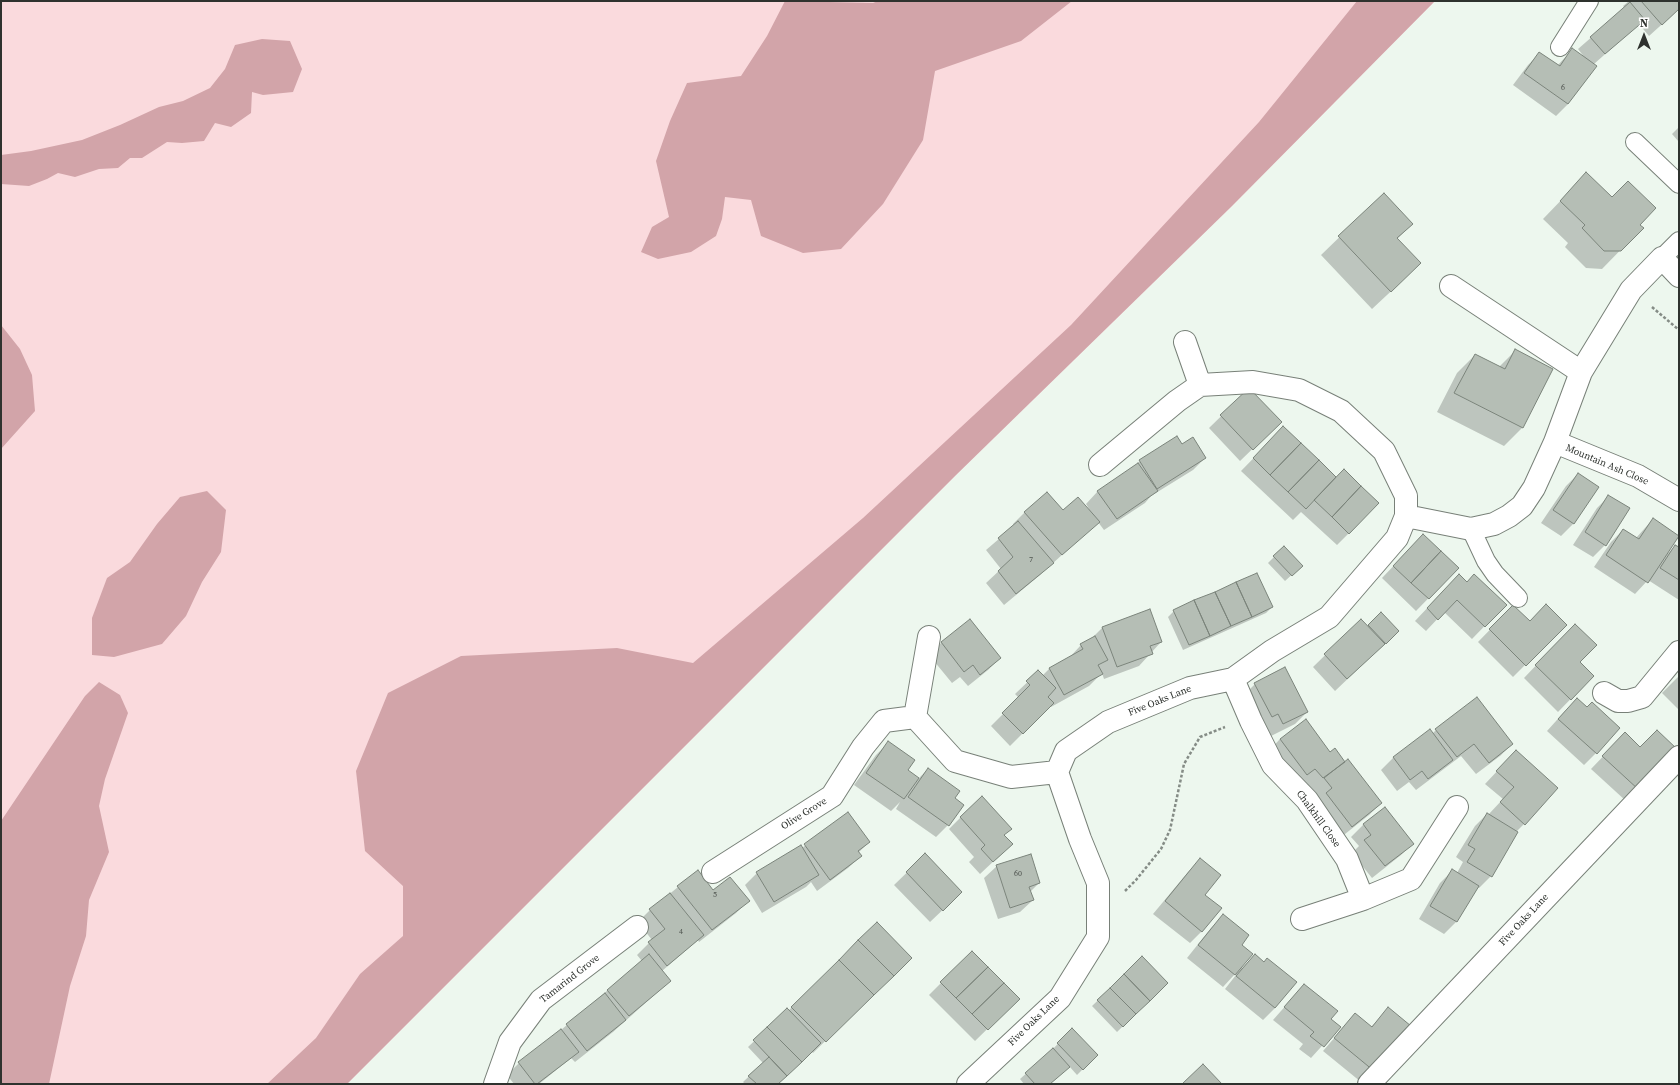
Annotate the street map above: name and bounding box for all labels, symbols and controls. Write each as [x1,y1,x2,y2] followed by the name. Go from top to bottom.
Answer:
[1624,16,1664,56] north arrow
[1640,16,1648,31] text: N
[1561,83,1565,93] house number: 6
[1564,442,1650,488] street label: Mountain Ash Close
[1029,555,1033,565] house number: 7
[1127,683,1193,719] street label: Five Oaks Lane
[1293,788,1343,850] street label: Chalkhill Close
[779,795,829,833] street label: Olive Grove
[1014,869,1022,879] house number: 60
[713,890,717,900] house number: 5
[1497,891,1551,949] street label: Five Oaks Lane
[679,927,683,937] house number: 4
[538,952,602,1006] street label: Tamarind Grove
[1006,993,1062,1049] street label: Five Oaks Lane

